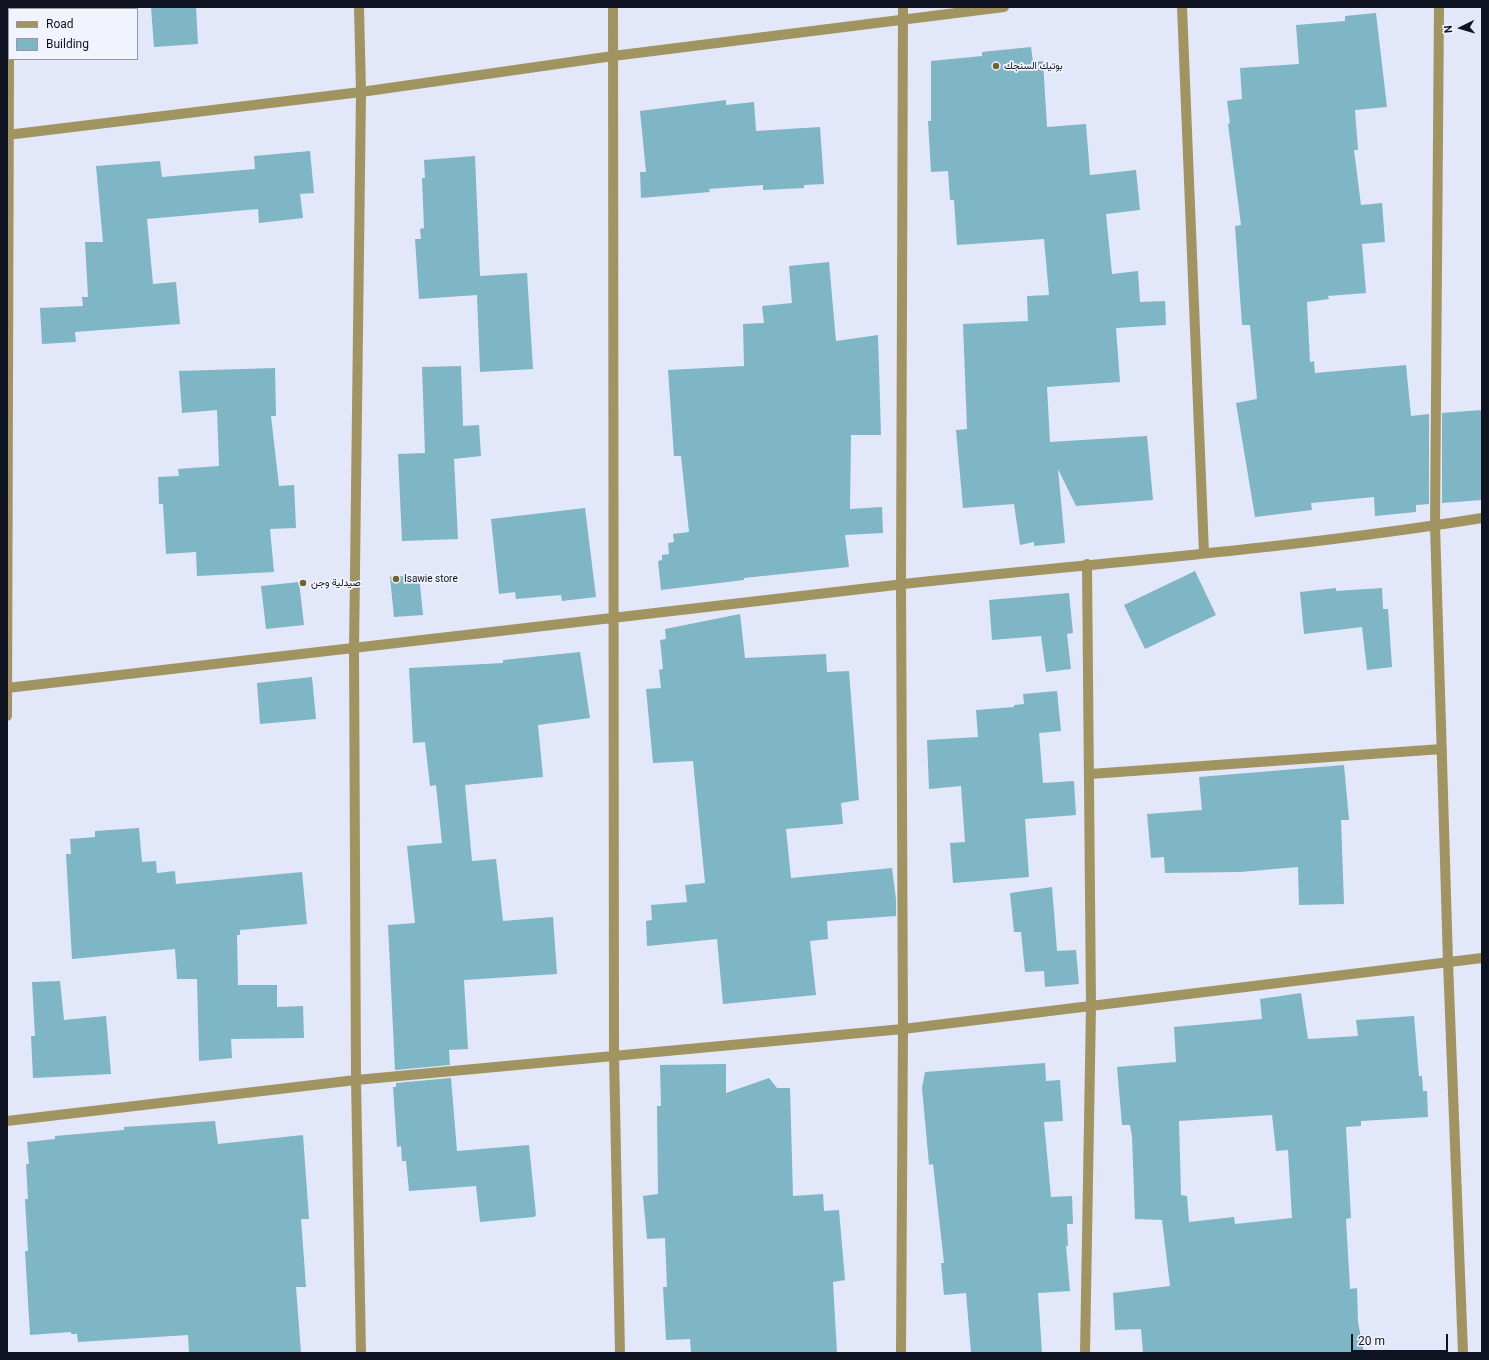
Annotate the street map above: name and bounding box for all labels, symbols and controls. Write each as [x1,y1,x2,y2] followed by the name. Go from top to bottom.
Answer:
[8,8,138,60] legend
[1441,8,1481,48] north arrow
[46,17,74,31] text: Road
[1442,25,1455,34] text: N
[46,37,89,51] text: Building
[1004,60,1063,72] place label: بوتيك السنجك
[991,61,1001,71] marker: بوتيك السنجك
[404,573,458,585] place label: Isawie store
[391,574,401,584] marker: Isawie store
[311,577,361,589] place label: صيدلية وجن
[298,578,308,588] marker: صيدلية وجن
[1353,1326,1450,1352] scale bar
[1358,1334,1385,1348] text: 20 m

